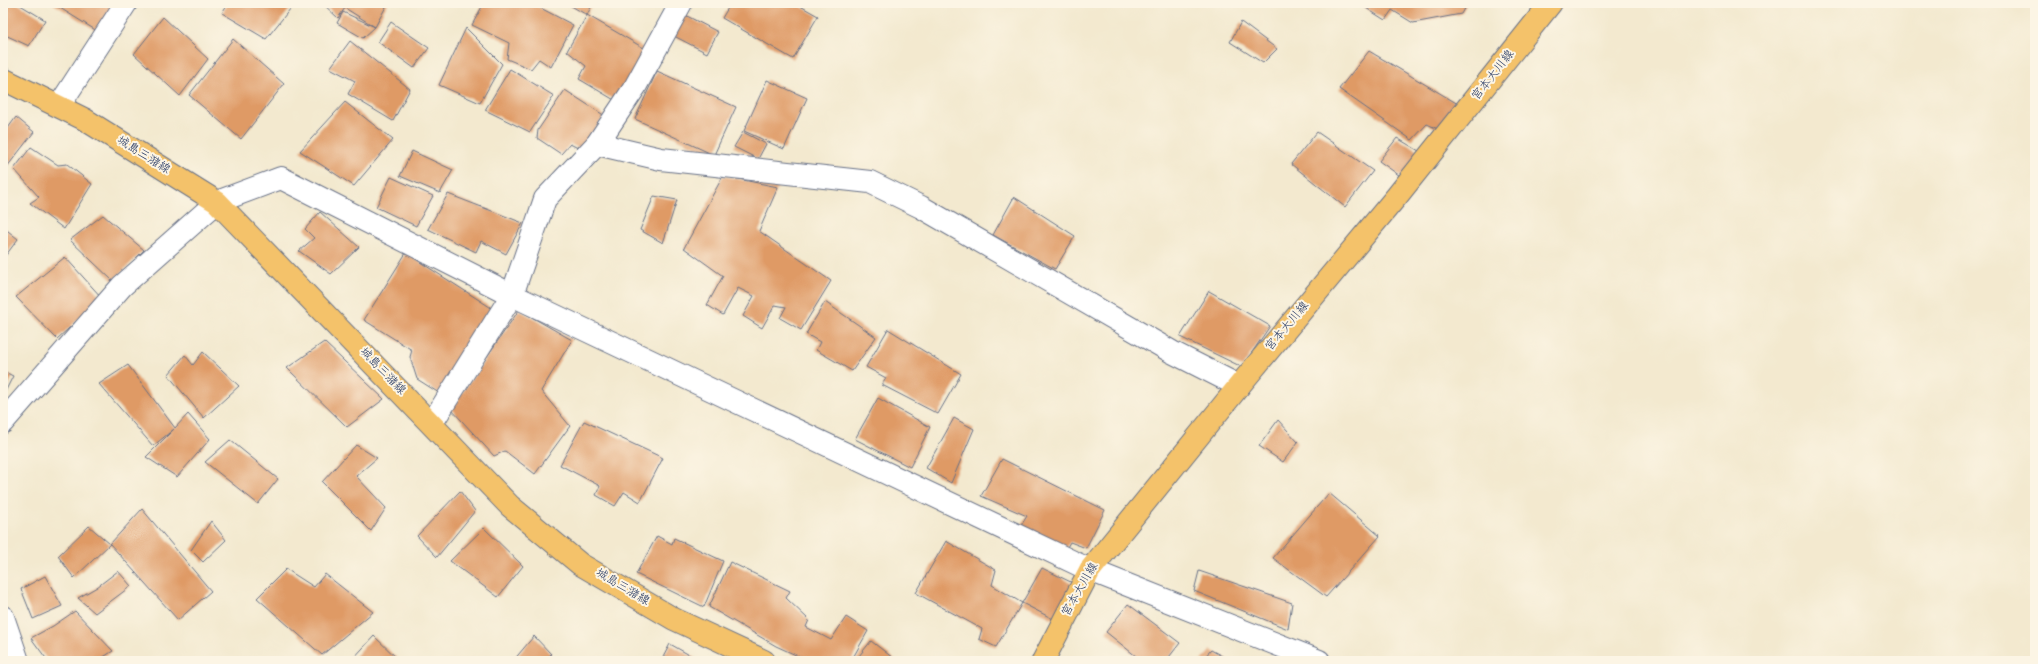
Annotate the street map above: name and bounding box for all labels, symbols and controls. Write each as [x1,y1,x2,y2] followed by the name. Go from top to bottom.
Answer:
[1469,47,1518,104] street label: 宮本大川線
[114,133,173,178] street label: 城島三潴線
[1263,299,1313,354] street label: 宮本大川線
[356,345,409,398] street label: 城島三潴線
[1059,560,1102,619] street label: 宮本大川線
[593,566,652,609] street label: 城島三潴線

